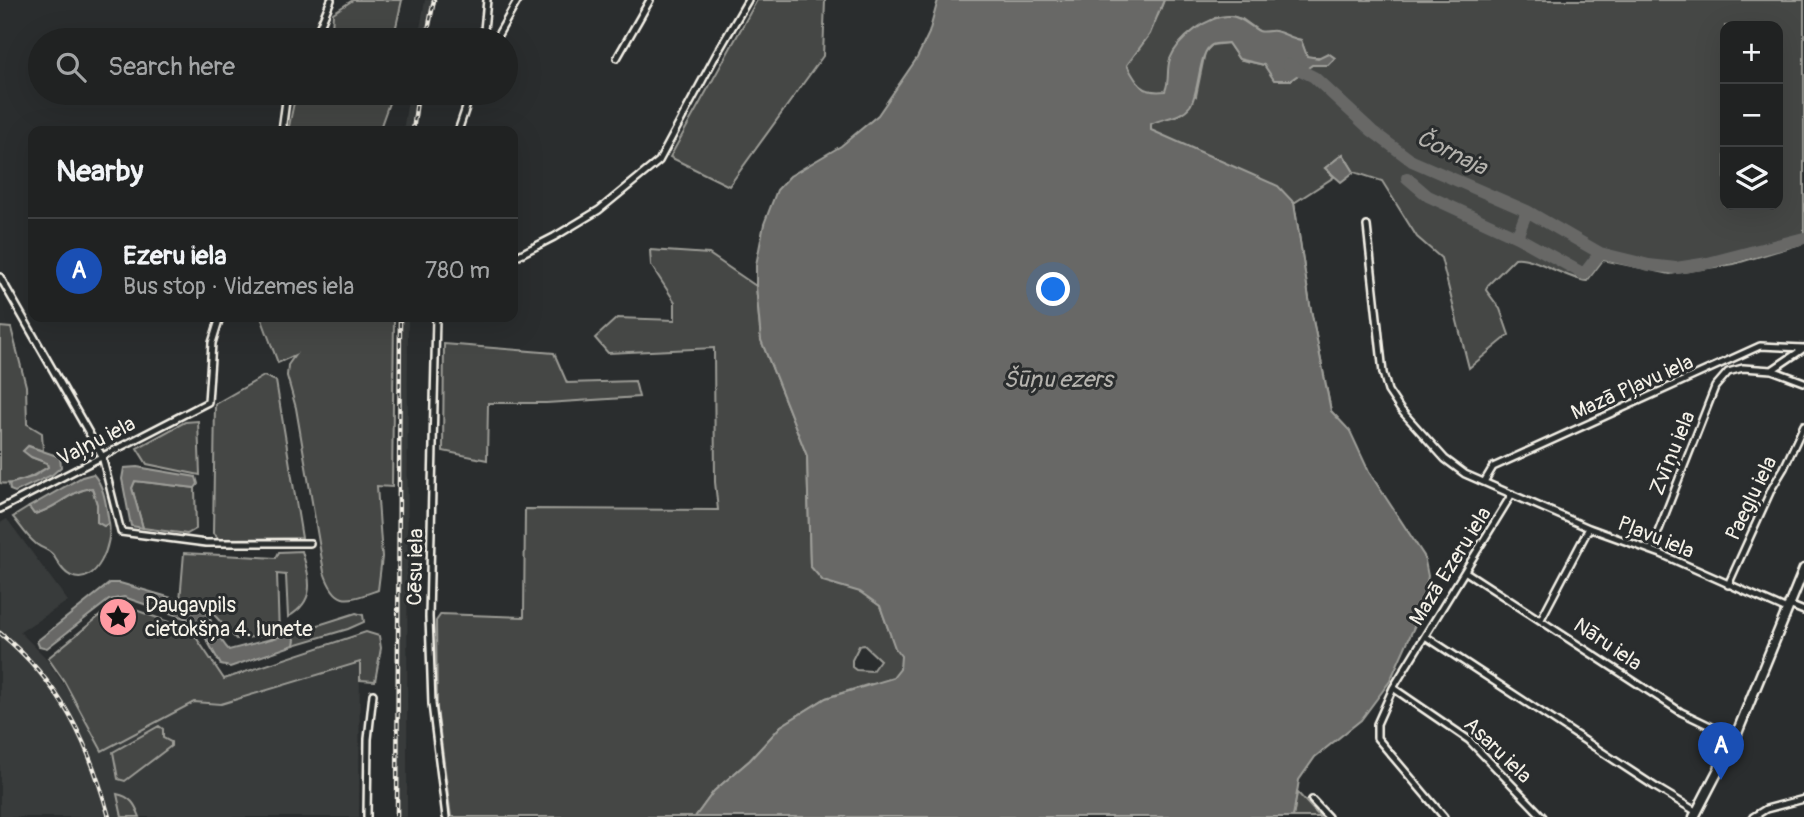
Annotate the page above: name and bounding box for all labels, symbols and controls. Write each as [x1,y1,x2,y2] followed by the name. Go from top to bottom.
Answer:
[1720,21,1783,210] map controls
[1720,21,1783,84] button: +
[28,28,518,105] search box
[52,48,90,86] icon: search
[108,51,235,83] text: Search here
[1720,84,1783,147] button: −
[1412,123,1493,182] water label: Čornaja
[1720,147,1783,210] button: layers
[56,153,143,190] text: Nearby
[123,240,227,272] text: Ezeru iela
[72,256,86,285] text: A
[425,256,490,285] text: 780 m
[123,272,354,301] text: Bus stop · Vidzemes iela
[1036,272,1070,306] your location
[1567,348,1698,426] street label: Mazā Pļavu iela
[1003,365,1115,394] water label: Šūņu ezers
[1643,407,1702,499] street label: Zvīņu iela
[53,410,140,473] street label: Vaļņu iela
[1719,452,1783,545] street label: Paegļu iela
[1403,502,1498,631] street label: Mazā Ezeru iela
[1614,510,1698,565] street label: Pļavu iela
[401,528,430,606] street label: Cēsu iela
[145,592,313,643] place label: Daugavpils cietokšņa 4. lunete
[97,596,139,638] place icon: Daugavpils cietokšņa 4. lunete
[1568,612,1647,677] street label: Nāru iela
[1458,711,1537,789] street label: Asaru iela
[1698,722,1744,780] pin: A

